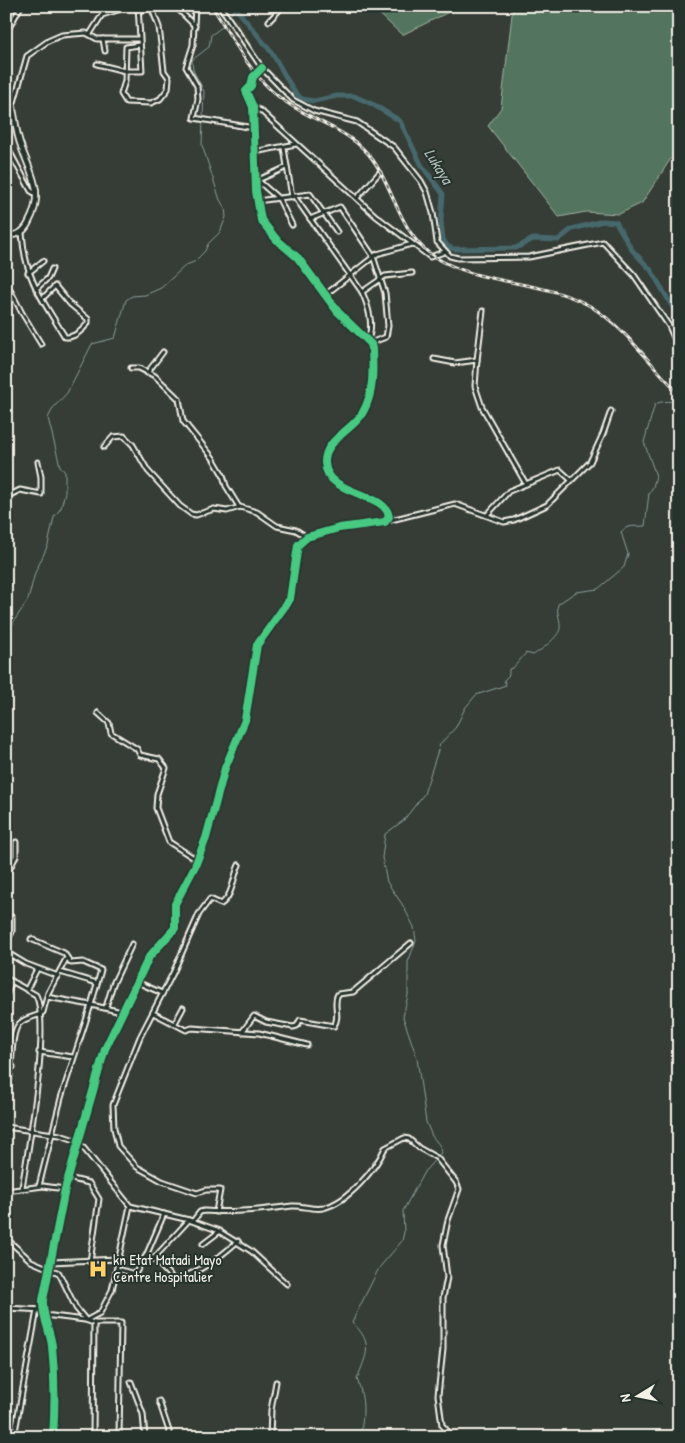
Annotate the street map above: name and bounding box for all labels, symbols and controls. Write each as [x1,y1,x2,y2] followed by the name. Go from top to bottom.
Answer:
[420,144,459,190] water label: Lukaya
[113,1249,221,1287] place label: kn Etat Matadi Mayo Centre Hospitalier
[87,1258,109,1280] hospital icon: kn Etat Matadi Mayo Centre Hospitalier
[612,1370,662,1420] north arrow
[615,1392,635,1404] text: N

